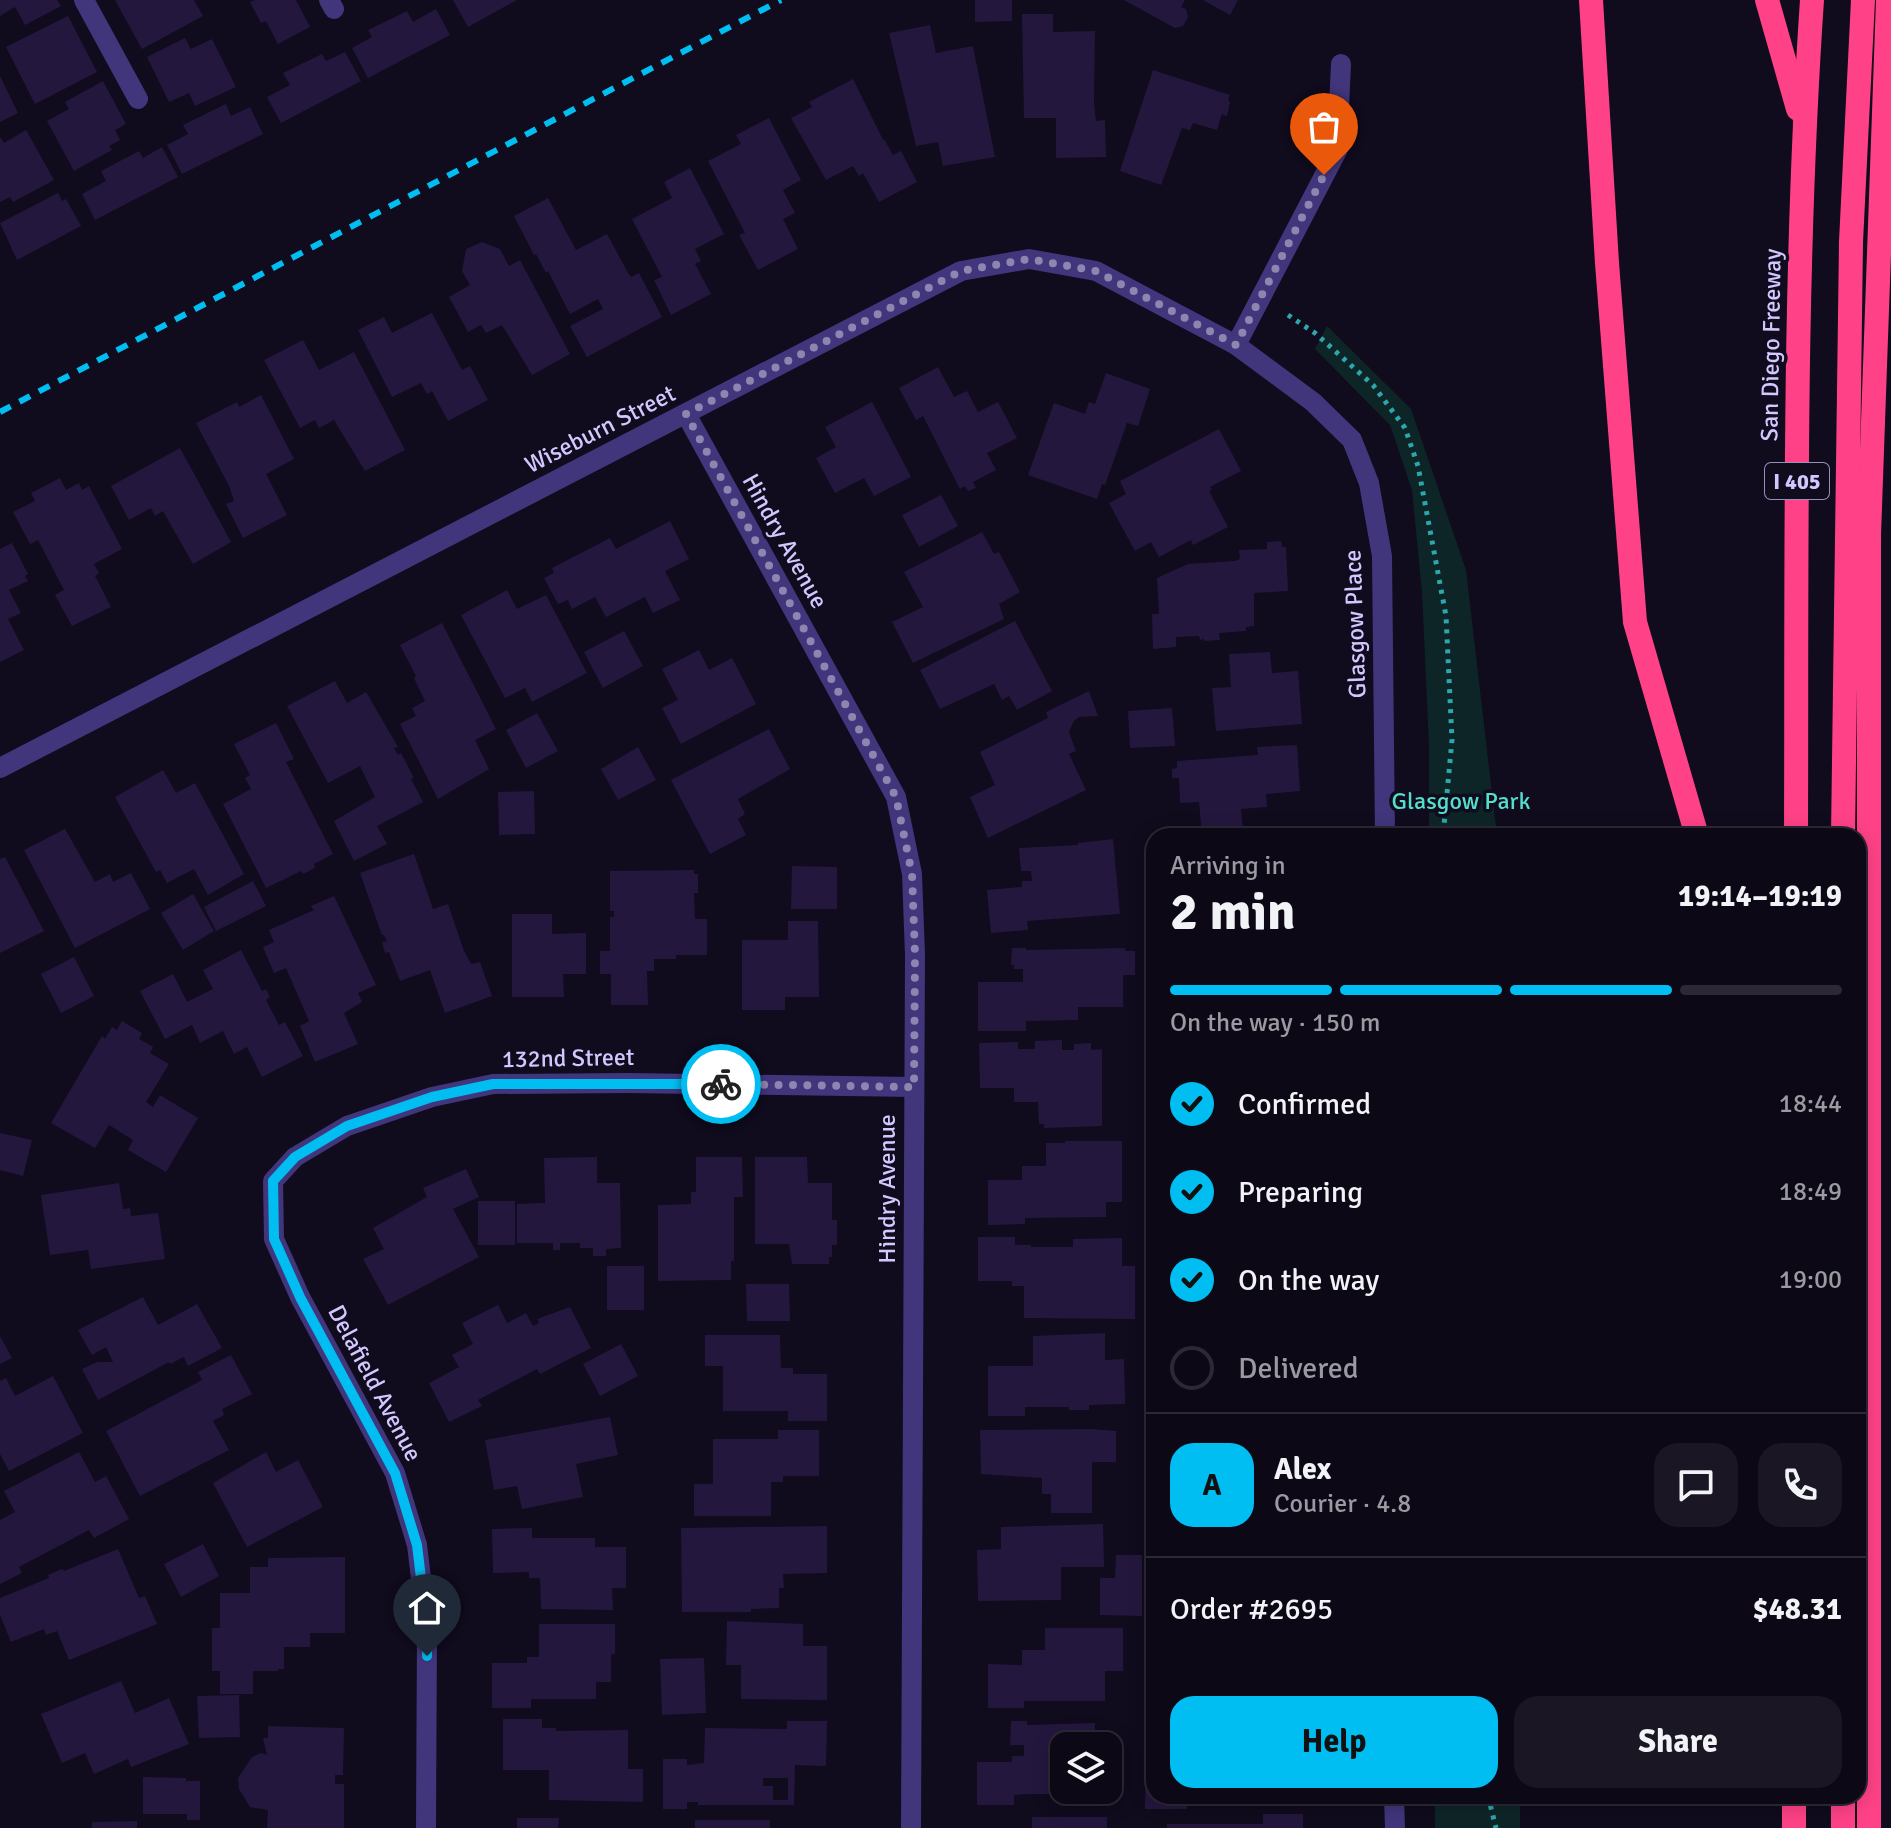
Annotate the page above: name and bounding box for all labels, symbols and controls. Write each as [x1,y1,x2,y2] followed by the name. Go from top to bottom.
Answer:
[1290,93,1358,175] pin
[1302,105,1346,149] icon: bag
[1754,248,1788,442] street label: San Diego Freeway
[520,378,680,480] street label: Wiseburn Street
[1765,463,1829,499] road number: I 405
[736,468,834,614] street label: Hindry Avenue
[1337,549,1373,699] street label: Glasgow Place
[1392,786,1530,816] park label: Glasgow Park
[1170,850,1286,882] text: Arriving in
[1678,878,1842,915] text: 19:14–19:19
[1170,880,1296,944] text: 2 min
[1170,1007,1380,1039] text: On the way · 150 m
[501,1042,635,1074] street label: 132nd Street
[681,1044,761,1124] courier
[699,1062,743,1106] icon: bike
[1170,1082,1214,1126] icon: check
[1238,1086,1371,1123] text: Confirmed
[1779,1088,1842,1120] text: 18:44
[872,1114,902,1264] street label: Hindry Avenue
[1170,1170,1214,1214] icon: check
[1238,1174,1363,1211] text: Preparing
[1779,1176,1842,1208] text: 18:49
[1170,1258,1214,1302] icon: check
[1238,1262,1379,1299] text: On the way
[1779,1264,1842,1296] text: 19:00
[321,1300,429,1466] street label: Delafield Avenue
[1238,1350,1359,1387] text: Delivered
[1654,1443,1738,1527] button: chat
[1758,1443,1842,1527] button: phone
[1274,1451,1331,1488] text: Alex
[1202,1467,1222,1504] text: A
[1274,1488,1411,1520] text: Courier · 4.8
[393,1574,461,1656] pin
[405,1586,449,1630] icon: home
[1170,1591,1333,1628] text: Order #2695
[1752,1591,1842,1628] text: $48.31
[1170,1696,1498,1788] button: Help
[1514,1696,1842,1788] button: Share
[1050,1732,1122,1804] map controls
[1050,1732,1122,1804] button: layers

